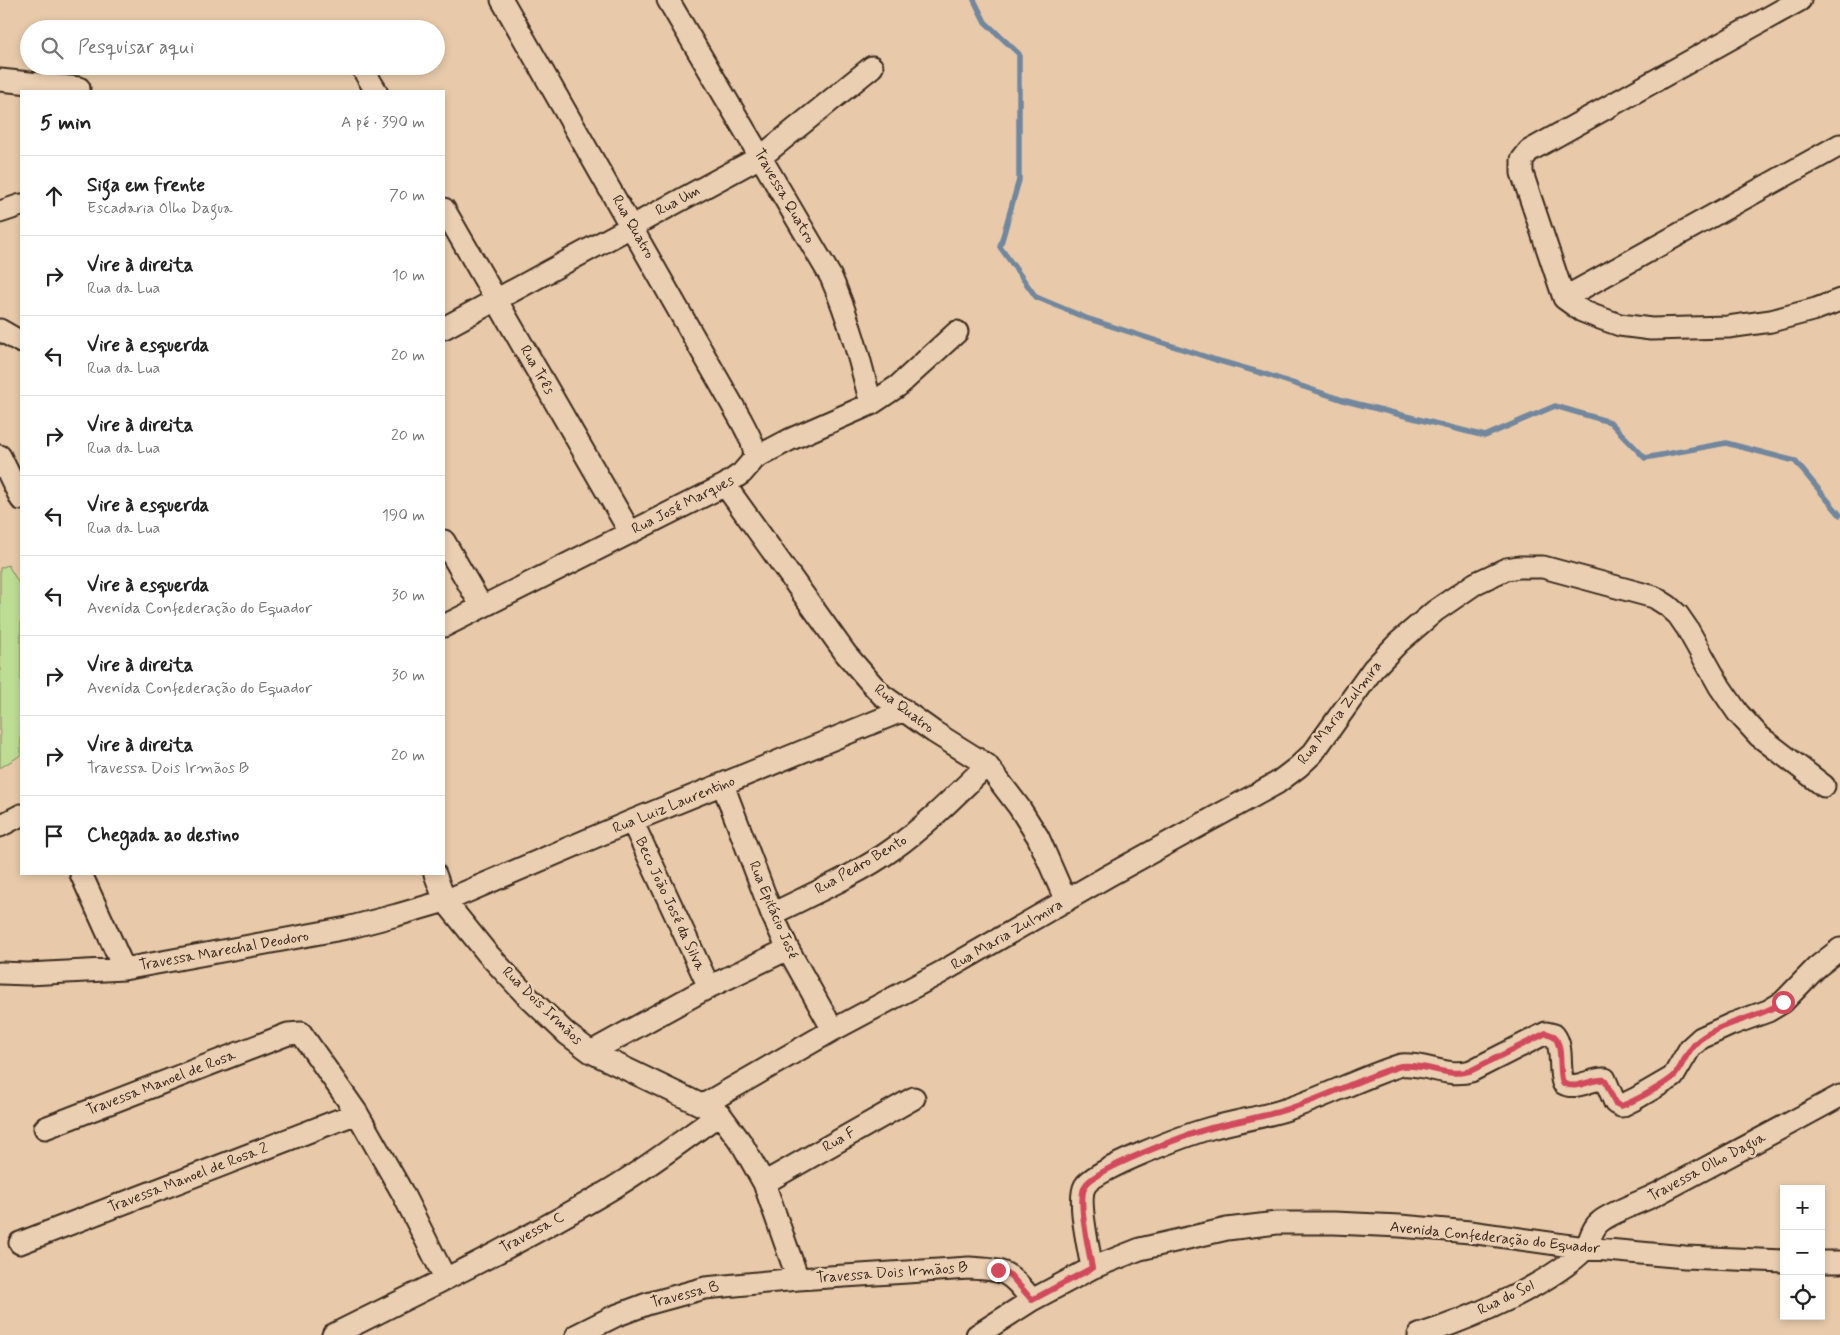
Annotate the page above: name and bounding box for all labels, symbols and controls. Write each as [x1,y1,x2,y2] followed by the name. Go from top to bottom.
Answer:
[20,20,445,75] search box
[38,34,66,62] icon: search
[78,35,194,60] text: Pesquisar aqui
[40,109,92,137] text: 5 min
[341,112,425,133] text: A pé · 390 m
[749,145,819,247] street label: Travessa Quatro
[87,173,205,198] text: Siga em frente
[652,181,704,221] street label: Rua Um
[40,182,68,210] icon: ahead
[389,185,425,206] text: 70 m
[607,192,659,262] street label: Rua Quatro
[87,198,233,219] text: Escadaria Olho Dagua
[87,253,193,278] text: Vire à direita
[40,262,68,290] icon: right
[392,265,425,286] text: 10 m
[87,278,160,299] text: Rua da Lua
[87,333,209,358] text: Vire à esquerda
[40,342,68,370] icon: left
[515,342,559,399] street label: Rua Três
[391,345,425,366] text: 20 m
[87,358,160,379] text: Rua da Lua
[87,413,193,438] text: Vire à direita
[40,422,68,450] icon: right
[391,425,425,446] text: 20 m
[87,438,160,459] text: Rua da Lua
[628,470,738,539] street label: Rua José Marques
[87,493,209,518] text: Vire à esquerda
[40,502,68,530] icon: left
[382,505,425,526] text: 190 m
[87,518,160,539] text: Rua da Lua
[87,573,209,598] text: Vire à esquerda
[40,582,68,610] icon: left
[392,585,425,606] text: 30 m
[87,598,312,619] text: Avenida Confederação do Equador
[87,653,193,678] text: Vire à direita
[1293,657,1387,769] street label: Rua Maria Zulmira
[40,662,68,690] icon: right
[392,665,425,686] text: 30 m
[87,678,312,699] text: Avenida Confederação do Equador
[870,680,938,738] street label: Rua Quatro
[87,733,193,758] text: Vire à direita
[40,742,68,770] icon: right
[391,745,425,766] text: 20 m
[87,758,249,779] text: Travessa Dois Irmãos B
[610,771,738,839] street label: Rua Luiz Laurentino
[40,822,68,850] icon: arrive
[87,823,239,848] text: Chegada ao destino
[811,830,911,900] street label: Rua Pedro Bento
[630,834,710,975] street label: Beco João José da Silva
[743,858,803,962] street label: Rua Epitácio José
[947,895,1067,975] street label: Rua Maria Zulmira
[138,926,310,976] street label: Travessa Marechal Deodoro
[497,962,587,1050] street label: Rua Dois Irmãos
[1772,991,1795,1014] route start
[84,1045,239,1121] street label: Travessa Manoel de Rosa
[819,1123,859,1157] street label: Rua F
[1645,1127,1771,1207] street label: Travessa Olho Dagua
[105,1138,271,1218] street label: Travessa Manoel de Rosa 2
[1780,1185,1825,1320] map controls
[1780,1185,1825,1230] button: +
[497,1208,568,1258] street label: Travessa C
[1389,1217,1601,1259] street label: Avenida Confederação do Equador
[1780,1230,1825,1275] button: −
[816,1258,968,1288] street label: Travessa Dois Irmãos B
[987,1259,1010,1282] route end
[1780,1275,1825,1320] button: locate
[1474,1276,1538,1320] street label: Rua do Sol
[649,1277,721,1313] street label: Travessa B

